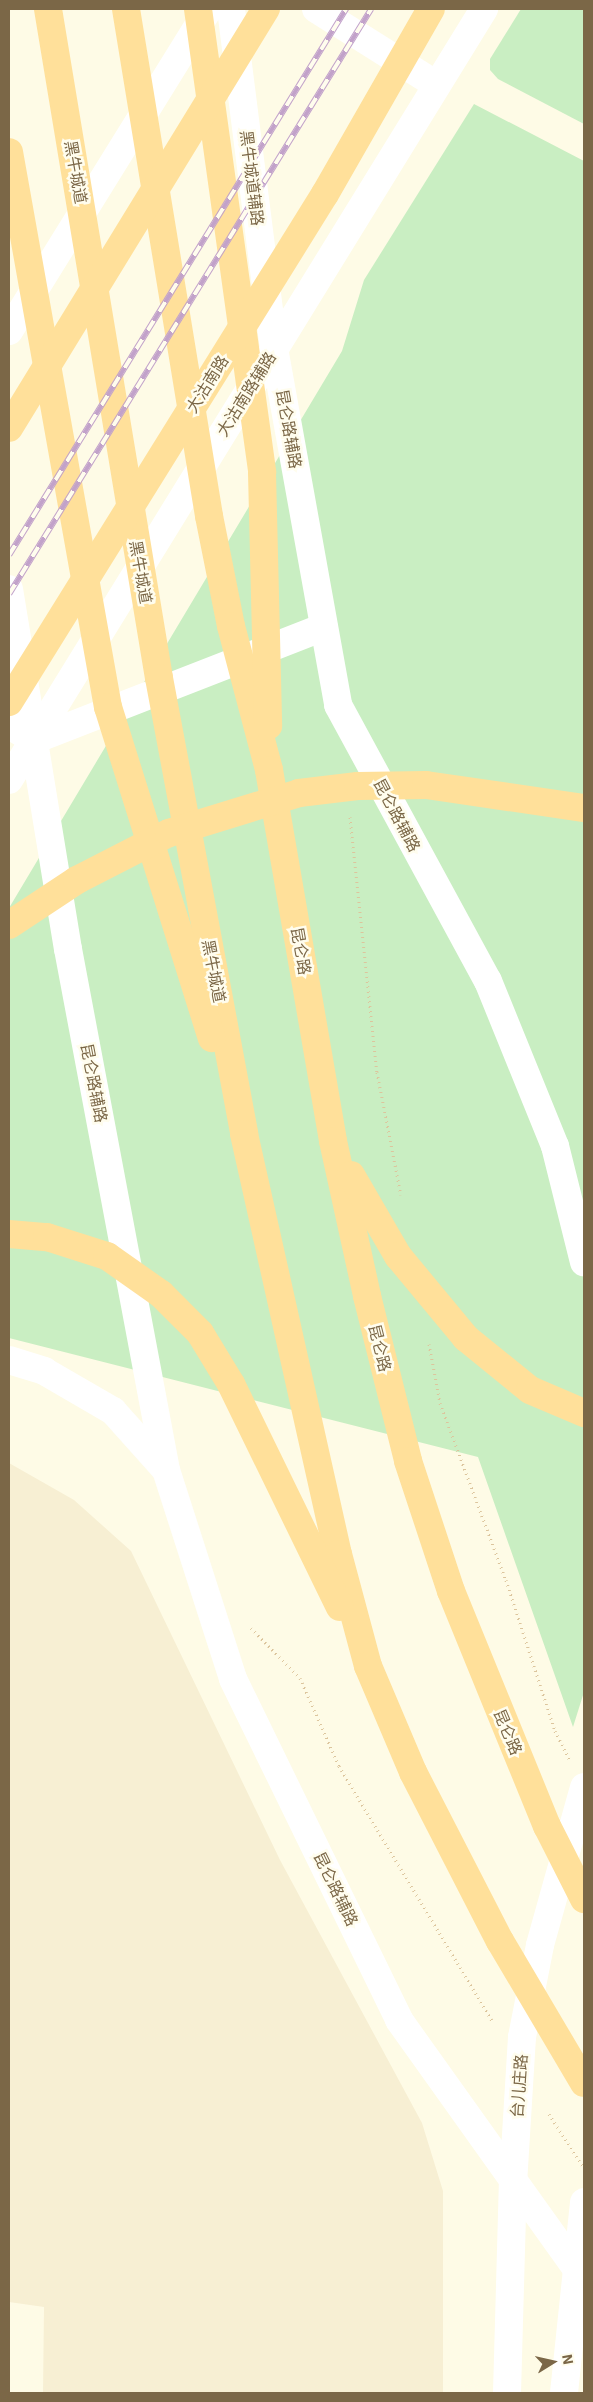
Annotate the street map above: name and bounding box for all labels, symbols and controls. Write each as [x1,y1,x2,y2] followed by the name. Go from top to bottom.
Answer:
[237,129,267,227] street label: 黑牛城道辅路
[61,139,91,205] street label: 黑牛城道
[212,348,280,440] street label: 大沽南路辅路
[182,352,232,416] street label: 大沽南路
[273,388,305,470] street label: 昆仑路辅路
[126,539,156,605] street label: 黑牛城道
[370,775,424,855] street label: 昆仑路辅路
[287,926,315,976] street label: 昆仑路
[198,938,230,1004] street label: 黑牛城道
[77,1042,111,1124] street label: 昆仑路辅路
[365,1322,395,1374] street label: 昆仑路
[490,1706,526,1758] street label: 昆仑路
[310,1849,362,1929] street label: 昆仑路辅路
[507,2053,531,2119] street label: 台儿庄路
[528,2337,578,2387] north arrow
[558,2353,578,2366] text: N

